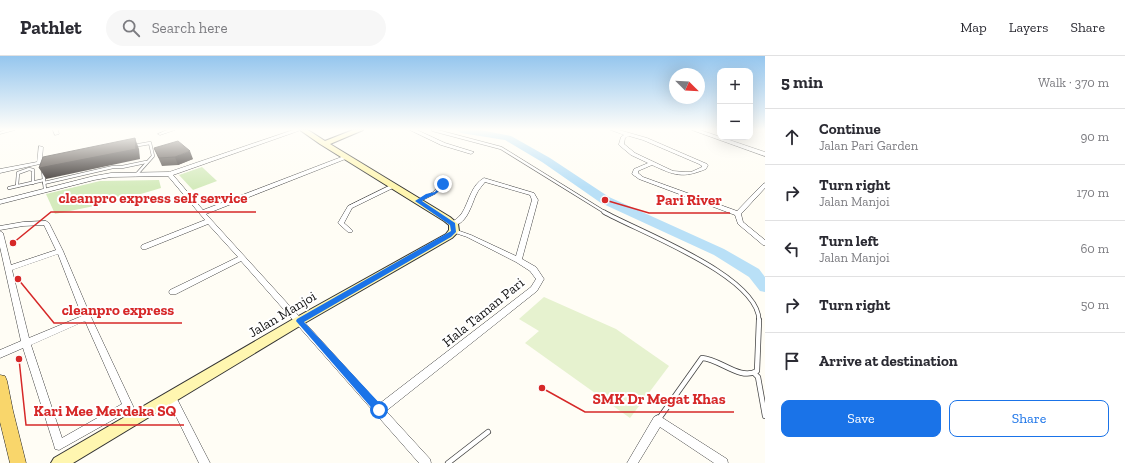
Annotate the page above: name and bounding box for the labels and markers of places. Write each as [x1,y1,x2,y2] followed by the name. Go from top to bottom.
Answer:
[51,185,256,212] callout: cleanpro express self service
[649,186,730,213] callout: Pari River
[54,296,182,323] callout: cleanpro express
[585,385,734,412] callout: SMK Dr Megat Khas
[26,398,184,425] callout: Kari Mee Merdeka SQ

